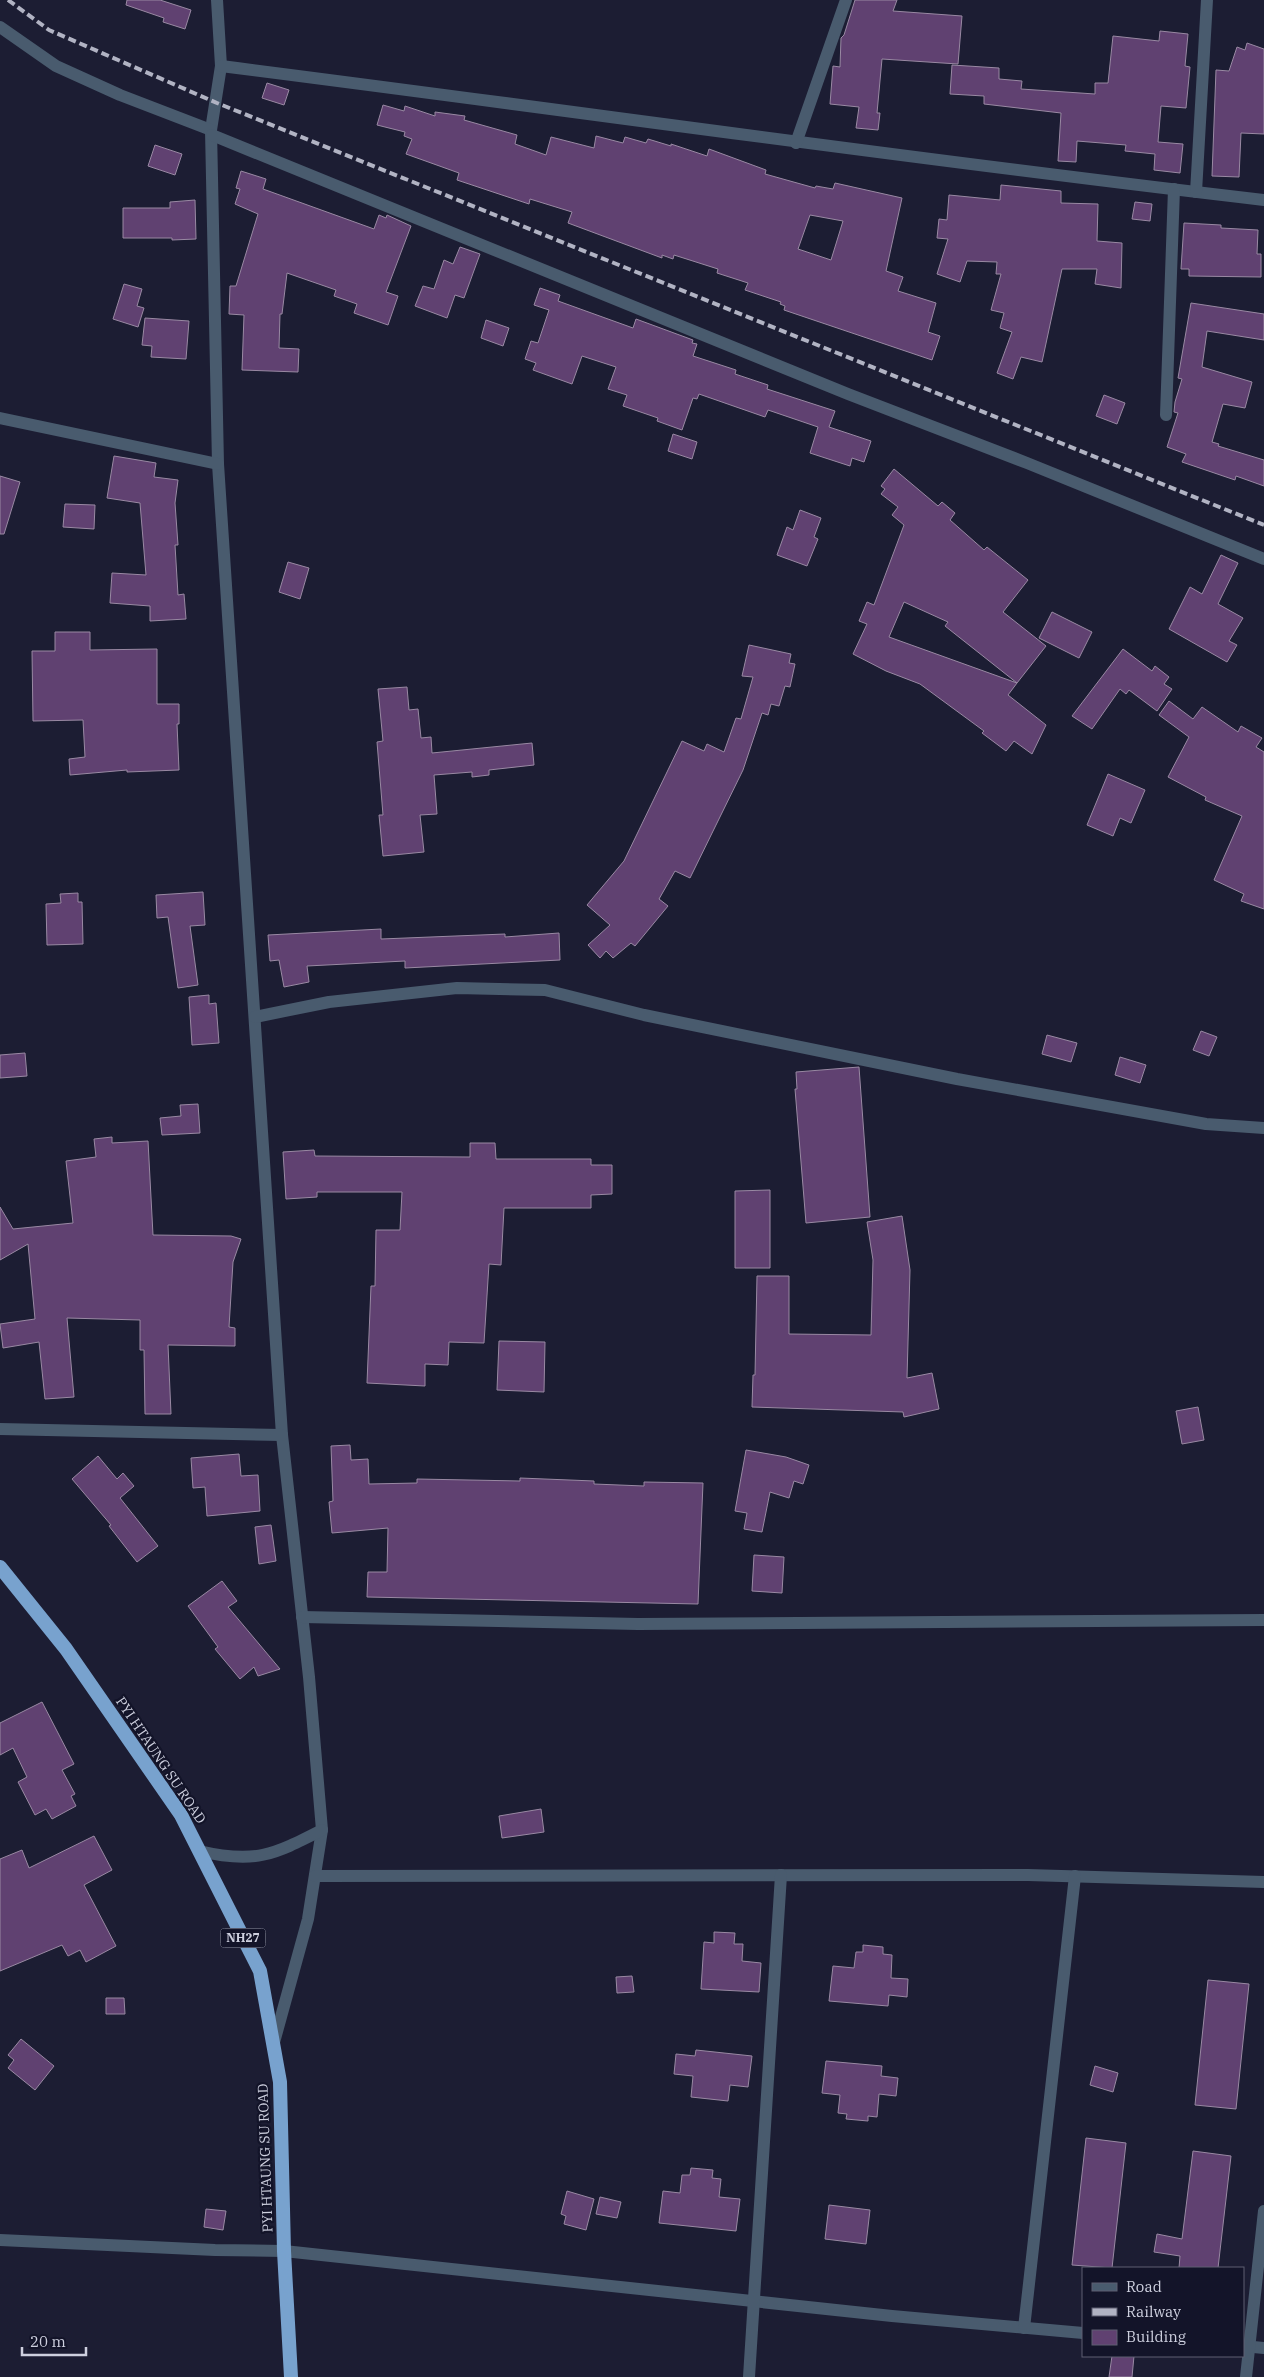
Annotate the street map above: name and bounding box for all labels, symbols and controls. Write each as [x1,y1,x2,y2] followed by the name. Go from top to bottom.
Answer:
[112,1693,210,1827] street label: PYI HTAUNG SU ROAD
[220,1929,266,1948] road number: NH27
[253,2083,277,2233] street label: PYI HTAUNG SU ROAD
[1082,2267,1244,2357] legend
[1126,2277,1162,2296] text: Road
[1126,2302,1181,2321] text: Railway
[22,2324,86,2356] scale bar
[1126,2327,1186,2346] text: Building
[30,2332,66,2351] text: 20 m

